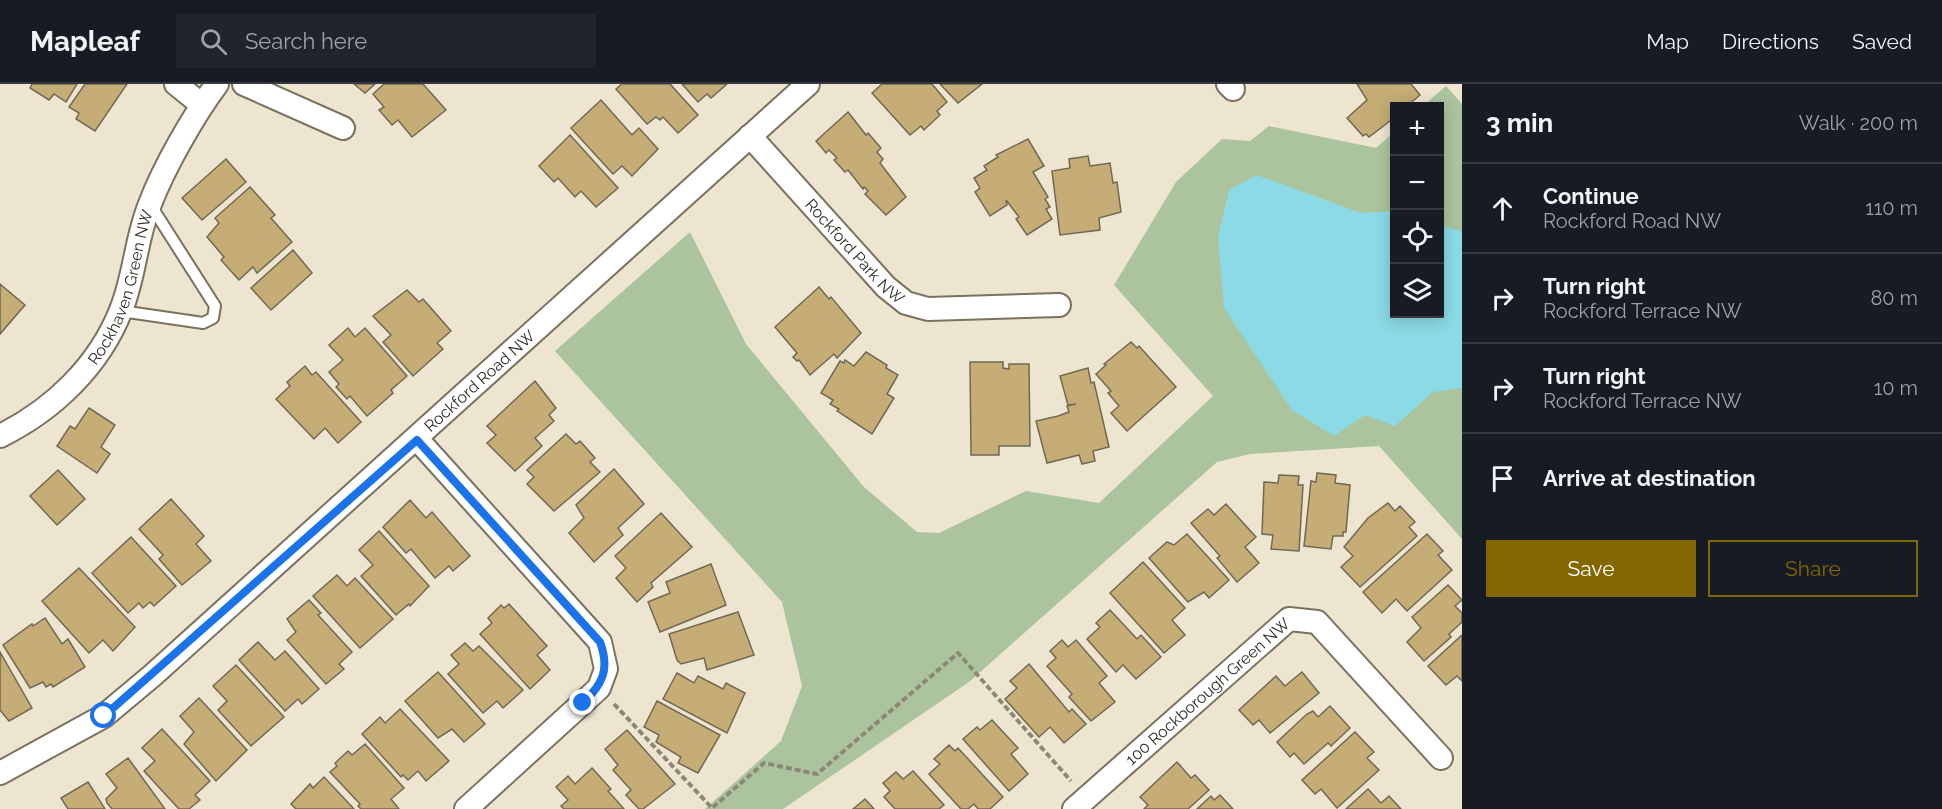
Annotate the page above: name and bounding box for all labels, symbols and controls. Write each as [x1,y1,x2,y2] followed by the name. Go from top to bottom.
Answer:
[176,14,596,68] search box
[30,25,140,58] text: Mapleaf
[197,25,230,58] icon: search
[245,28,367,54] text: Search here
[1646,29,1689,54] text: Map
[1722,29,1819,54] text: Directions
[1852,29,1912,54] text: Saved
[1390,102,1444,318] map controls
[1390,102,1444,156] button: +
[1486,108,1553,138] text: 3 min
[1799,111,1918,135] text: Walk · 200 m
[1390,156,1444,210] button: −
[1543,183,1639,209] text: Continue
[1486,192,1519,225] icon: ahead
[801,195,908,308] street label: Rockford Park NW
[1865,196,1918,220] text: 110 m
[84,207,157,368] street label: Rockhaven Green NW
[1543,209,1721,233] text: Rockford Road NW
[1390,210,1444,264] button: locate
[1390,264,1444,318] button: layers
[1543,273,1646,299] text: Turn right
[1486,282,1519,315] icon: right
[1870,286,1918,310] text: 80 m
[1543,299,1742,323] text: Rockford Terrace NW
[420,326,539,436] street label: Rockford Road NW
[1543,363,1646,389] text: Turn right
[1486,372,1519,405] icon: right
[1874,376,1918,400] text: 10 m
[1543,389,1742,413] text: Rockford Terrace NW
[1486,462,1519,495] icon: arrive
[1543,465,1756,491] text: Arrive at destination
[1486,540,1696,597] button: Save
[1708,540,1918,597] button: Share
[1122,614,1294,769] street label: 100 Rockborough Green NW
[569,689,595,715] route end
[90,702,116,728] route start

